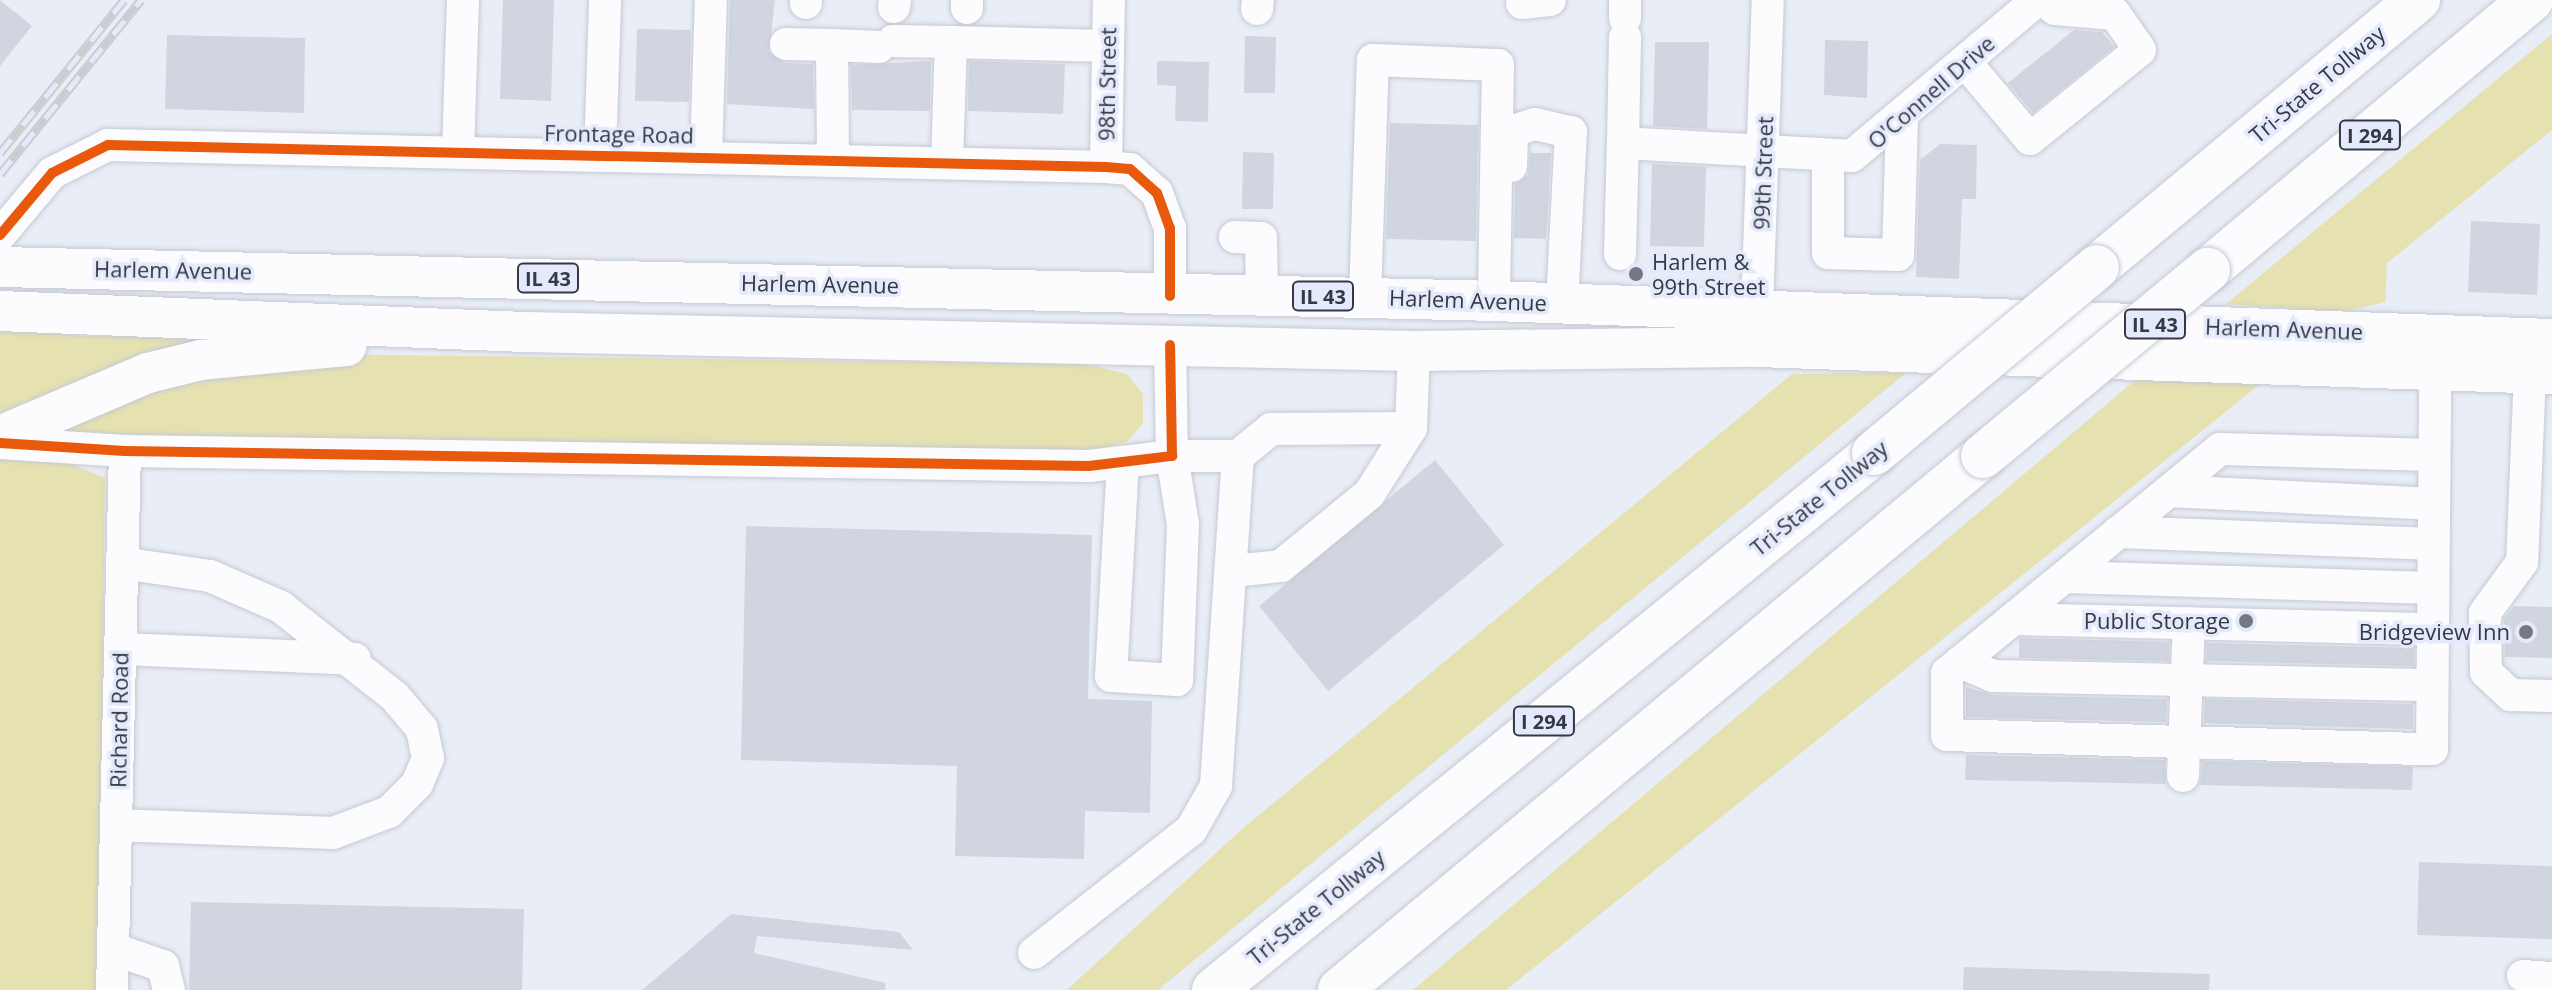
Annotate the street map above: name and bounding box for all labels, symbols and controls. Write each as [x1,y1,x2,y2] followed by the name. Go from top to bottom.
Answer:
[2244,20,2390,148] street label: Tri-State Tollway
[1093,27,1121,141] street label: 98th Street
[1862,30,2000,154] street label: O'Connell Drive
[1748,116,1778,230] street label: 99th Street
[544,119,694,149] street label: Frontage Road
[2338,119,2402,151] road number: I 294
[1652,248,1766,300] place label: Harlem & 99th Street
[94,255,252,285] street label: Harlem Avenue
[516,262,580,294] road number: IL 43
[1627,265,1645,283] marker: Harlem & 99th Street
[741,269,899,299] street label: Harlem Avenue
[1291,280,1355,312] road number: IL 43
[1389,284,1547,316] street label: Harlem Avenue
[2123,308,2187,340] road number: IL 43
[2205,313,2363,345] street label: Harlem Avenue
[1745,435,1893,561] street label: Tri-State Tollway
[2084,608,2230,634] place label: Public Storage
[2237,612,2255,630] marker: Public Storage
[2359,619,2510,645] place label: Bridgeview Inn
[2517,623,2535,641] marker: Bridgeview Inn
[105,652,133,788] street label: Richard Road
[1512,705,1576,737] road number: I 294
[1242,844,1390,970] street label: Tri-State Tollway

